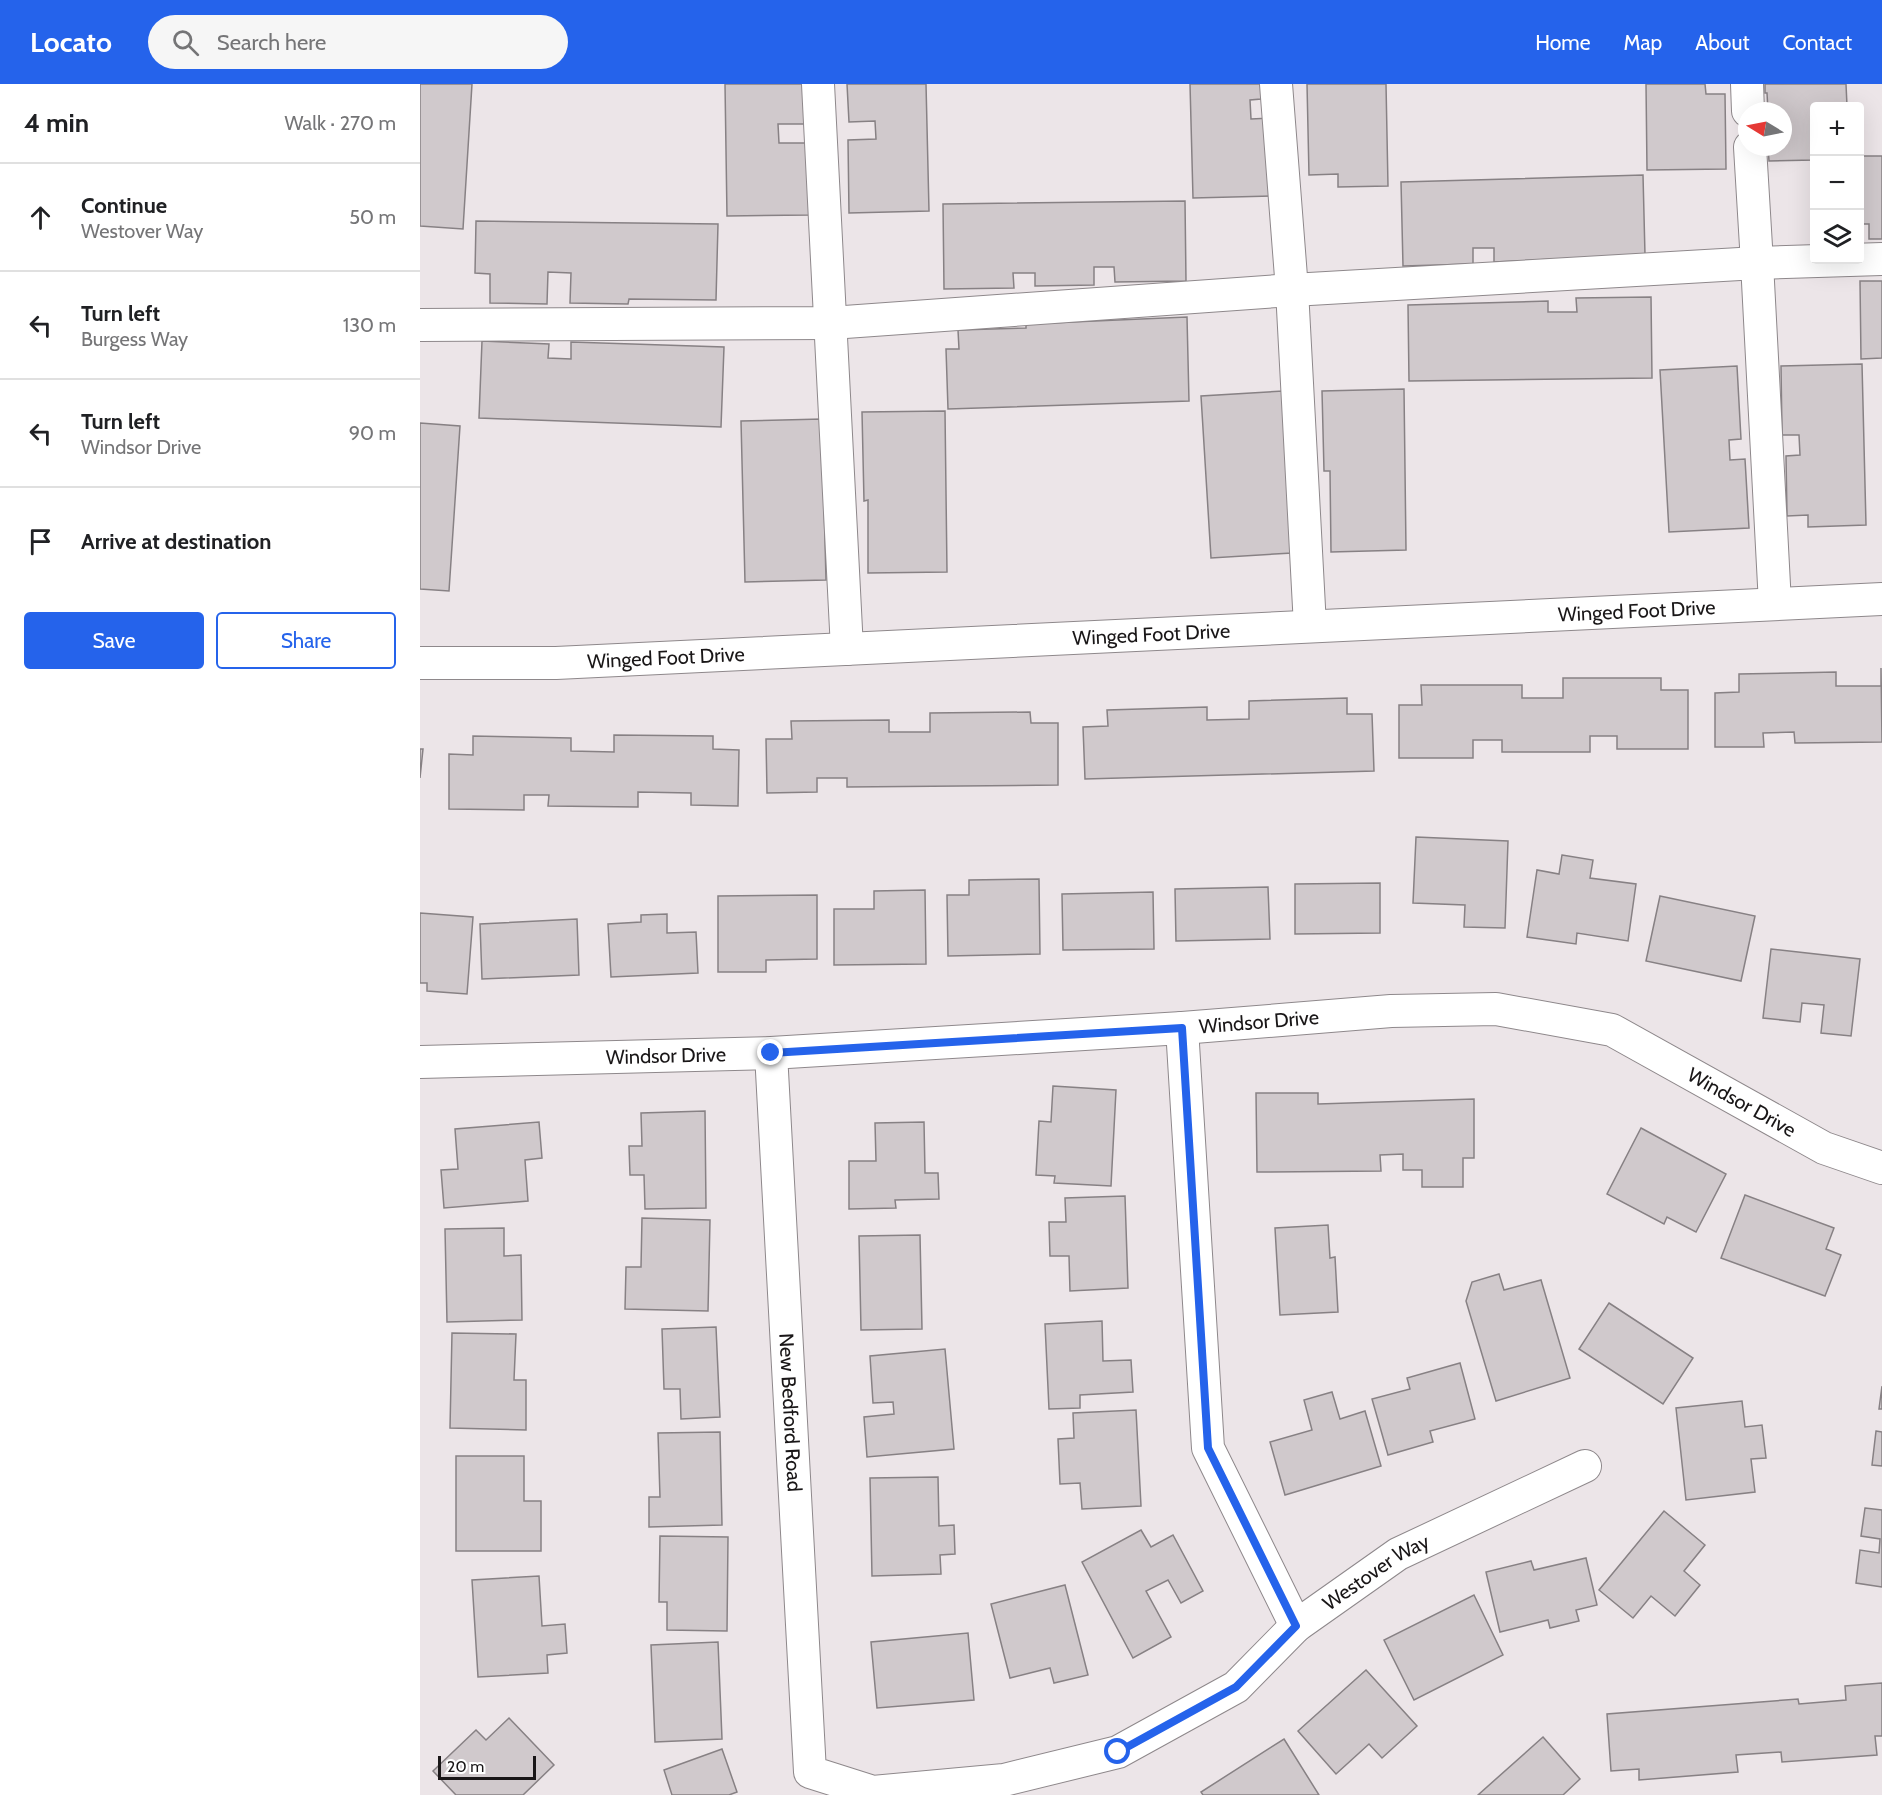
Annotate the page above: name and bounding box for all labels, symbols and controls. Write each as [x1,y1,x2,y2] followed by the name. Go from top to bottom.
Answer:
[148,15,568,69] search box
[30,25,112,59] text: Locato
[169,26,202,59] icon: search
[217,29,326,56] text: Search here
[1535,30,1591,55] text: Home
[1624,30,1662,55] text: Map
[1695,30,1749,55] text: About
[1782,30,1852,55] text: Contact
[1738,102,1792,156] north arrow
[1810,102,1864,264] map controls
[1810,102,1864,156] button: +
[24,107,89,139] text: 4 min
[284,111,396,135] text: Walk · 270 m
[1810,156,1864,210] button: −
[81,192,167,219] text: Continue
[24,201,57,234] icon: ahead
[349,205,396,229] text: 50 m
[1810,210,1864,264] button: layers
[81,219,203,243] text: Westover Way
[81,300,160,327] text: Turn left
[24,309,57,342] icon: left
[343,313,396,337] text: 130 m
[81,327,188,351] text: Burgess Way
[81,408,160,435] text: Turn left
[24,417,57,450] icon: left
[349,421,396,445] text: 90 m
[81,435,201,459] text: Windsor Drive
[24,525,57,558] icon: arrive
[81,528,271,555] text: Arrive at destination
[1557,595,1716,627] street label: Winged Foot Drive
[24,612,204,669] button: Save
[216,612,396,669] button: Share
[1072,618,1231,650] street label: Winged Foot Drive
[587,642,745,673] street label: Winged Foot Drive
[1198,1005,1320,1039] street label: Windsor Drive
[757,1039,783,1065] route end
[605,1042,726,1069] street label: Windsor Drive
[1683,1062,1800,1142] street label: Windsor Drive
[774,1333,807,1492] street label: New Bedford Road
[1318,1529,1433,1615] street label: Westover Way
[1104,1738,1130,1764] route start
[438,1753,536,1780] scale bar
[447,1757,484,1776] text: 20 m

